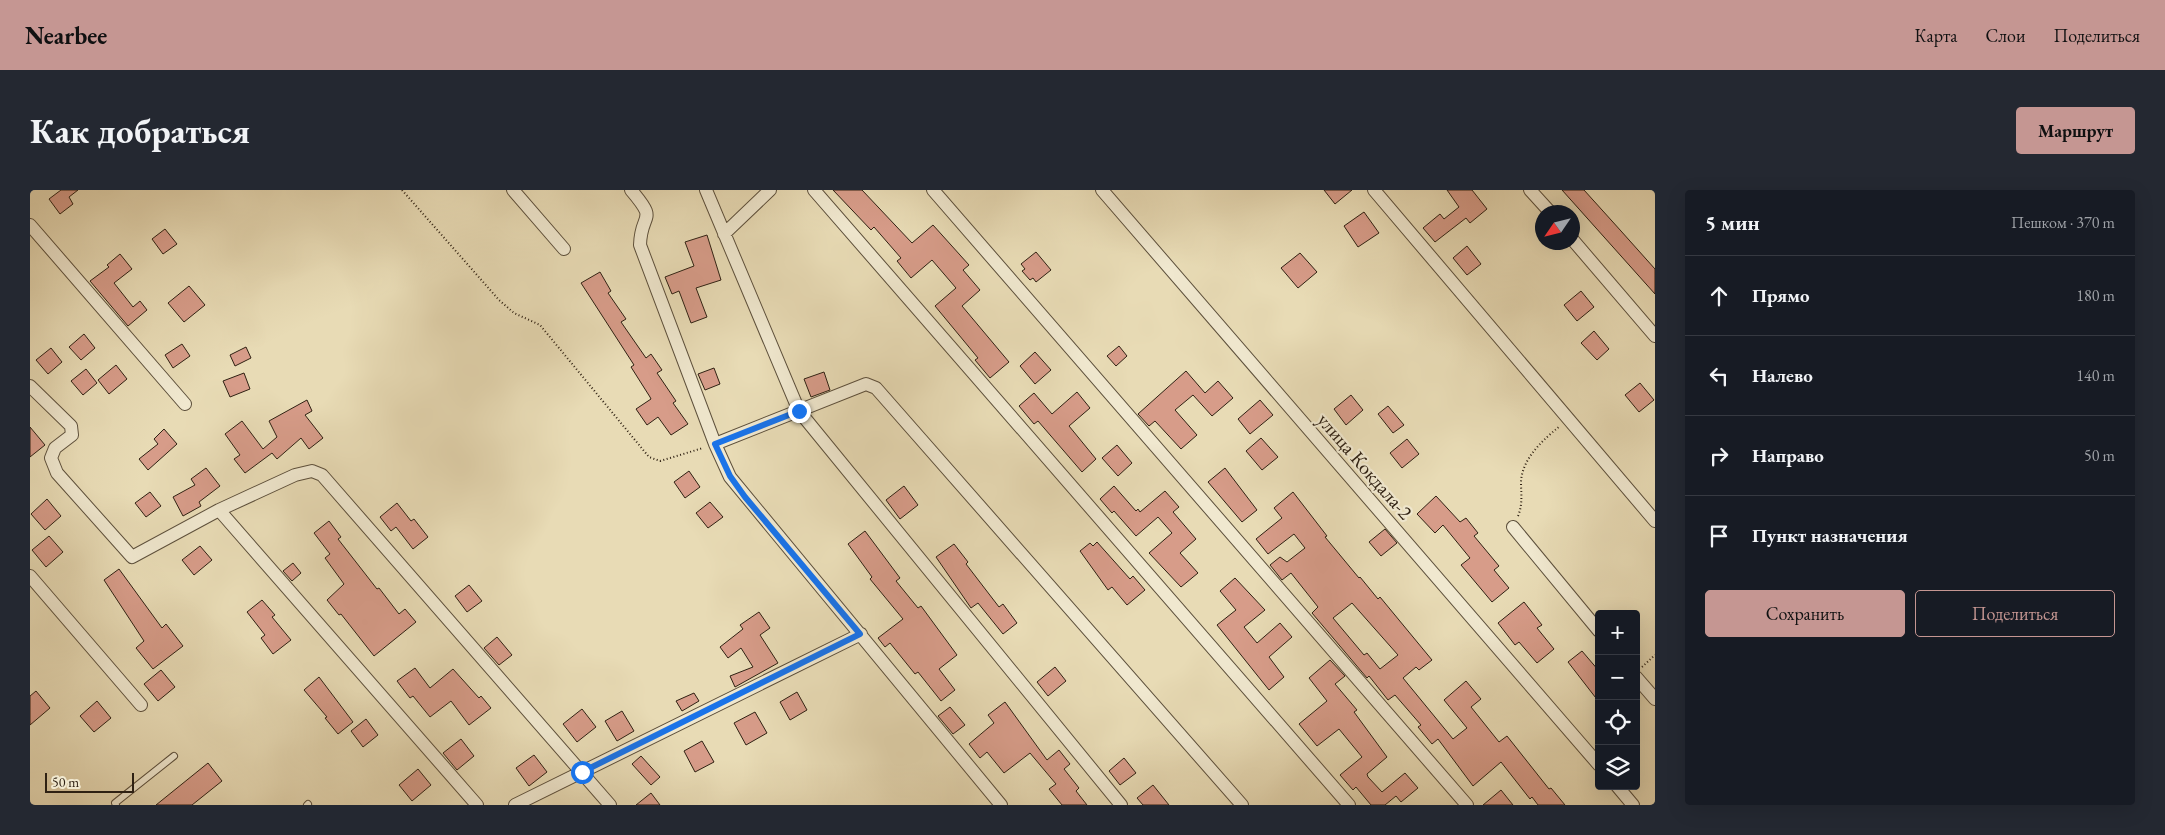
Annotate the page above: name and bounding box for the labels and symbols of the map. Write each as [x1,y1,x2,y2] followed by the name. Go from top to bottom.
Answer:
[1535,205,1580,250] north arrow
[788,400,811,423] route end
[1312,407,1419,525] street label: улица Кокдала-2
[571,761,594,784] route start
[45,770,134,793] scale bar

